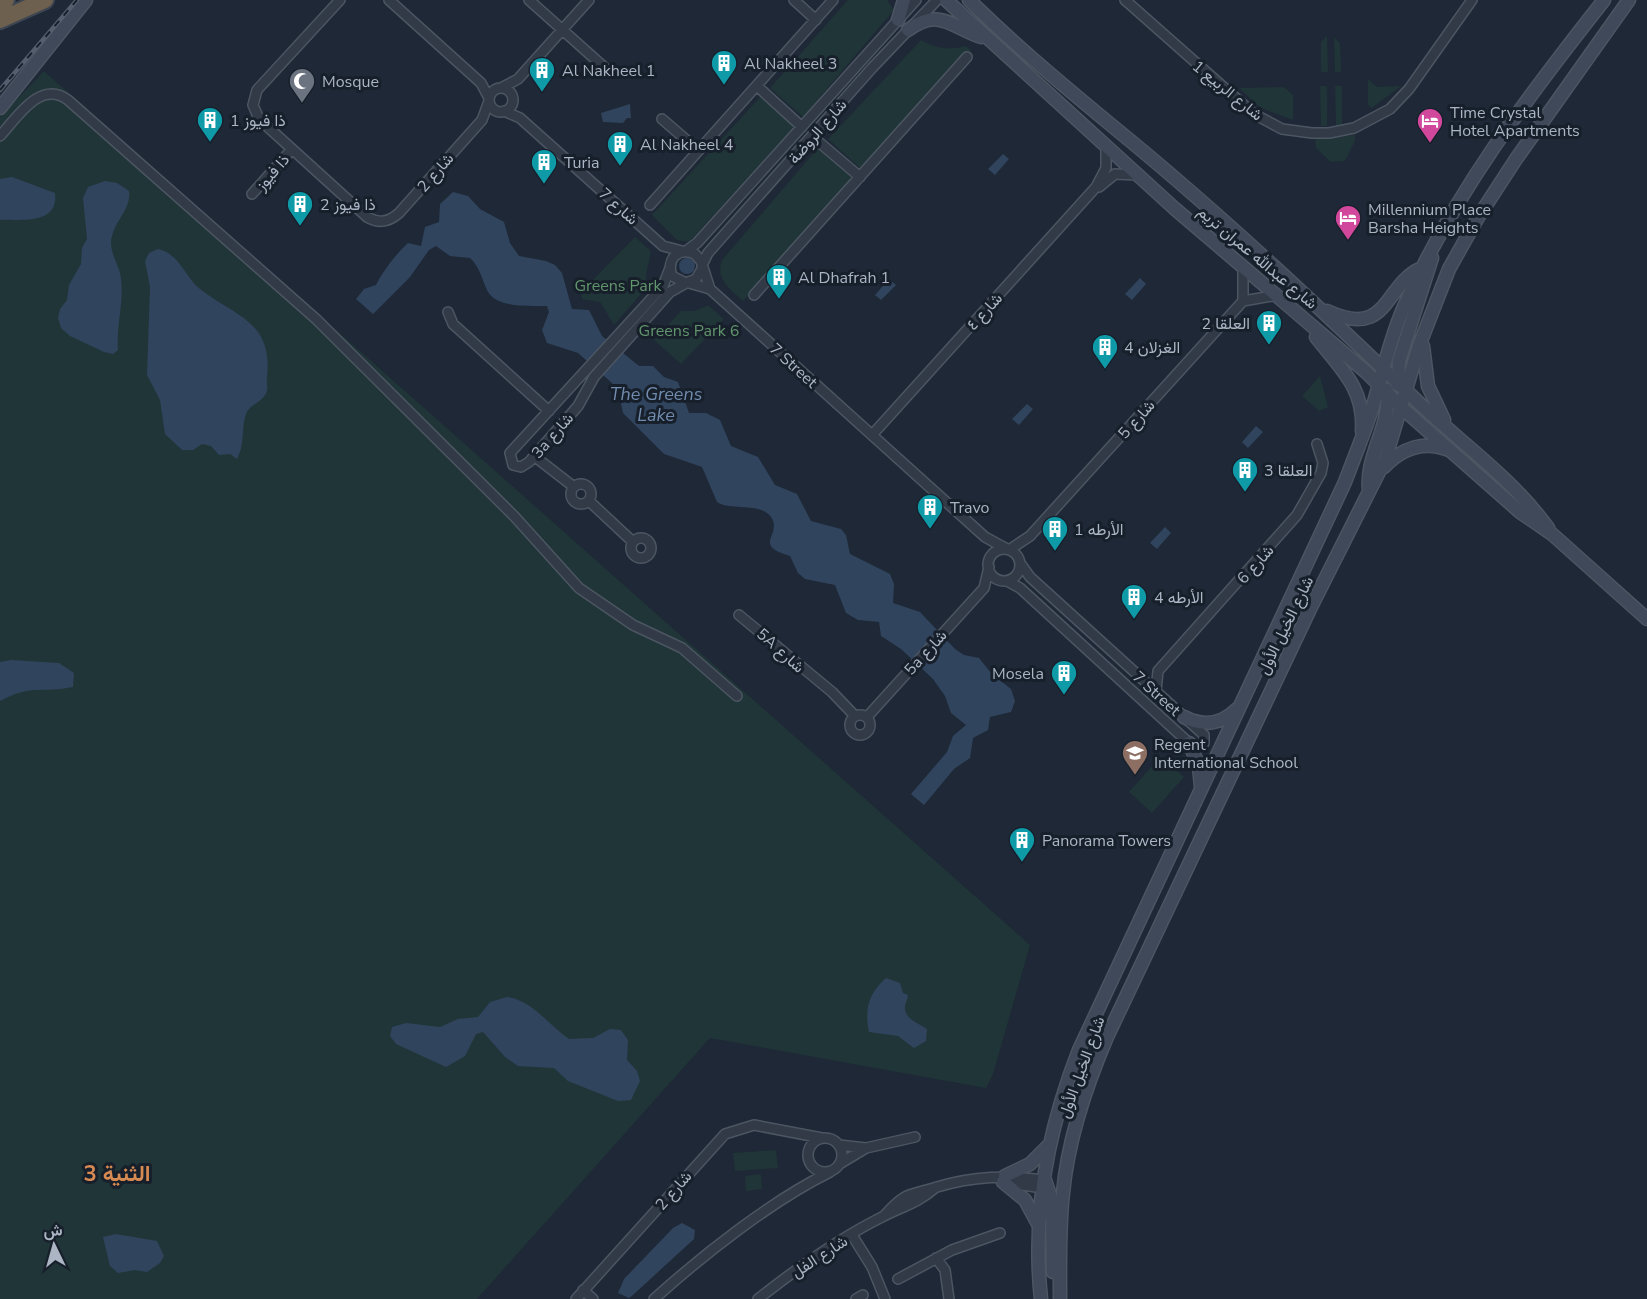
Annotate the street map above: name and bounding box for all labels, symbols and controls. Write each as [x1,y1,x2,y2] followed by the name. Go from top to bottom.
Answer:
[709,48,739,86] building icon: Al Nakheel 3
[744,53,837,75] place label: Al Nakheel 3
[527,55,557,93] building icon: Al Nakheel 1
[1187,55,1267,126] street label: شارع الربيع 1
[562,60,655,82] place label: Al Nakheel 1
[287,66,317,104] mosque icon: Mosque
[322,71,379,93] place label: Mosque
[783,94,852,169] street label: شارع الروضة
[1450,102,1580,142] place label: Time Crystal Hotel Apartments
[195,105,225,143] building icon: ذا فيوز 1
[1415,106,1445,144] hotel icon: Time Crystal Hotel Apartments
[230,110,286,132] place label: ذا فيوز 1
[605,129,635,167] building icon: Al Nakheel 4
[640,134,734,156] place label: Al Nakheel 4
[529,147,559,185] building icon: Turia
[412,148,459,197] street label: شارع 2
[250,150,295,196] street label: ذا فيوز
[564,152,599,174] place label: Turia
[594,183,643,230] street label: شارع 7
[285,189,315,227] building icon: ذا فيوز 2
[320,194,376,216] place label: ذا فيوز 2
[1368,199,1491,239] place label: Millennium Place Barsha Heights
[1193,201,1322,315] street label: شارع عبدالله عمران تريم
[1333,203,1363,241] hotel icon: Millennium Place Barsha Heights
[764,262,794,300] building icon: Al Dhafrah 1
[798,267,890,289] place label: Al Dhafrah 1
[574,275,663,297] park label: Greens Park
[962,288,1008,335] street label: شارع ٤
[1254,308,1284,346] building icon: العلقا 2
[1202,313,1250,335] place label: العلقا 2
[639,320,739,342] park label: Greens Park 6
[1090,332,1120,370] building icon: الغزلان 4
[1124,337,1180,359] place label: الغزلان 4
[765,338,822,393] street label: 7 Street
[610,382,702,427] water label: The Greens Lake
[1113,395,1160,444] street label: شارع 5
[527,408,579,463] street label: 3a شارع
[1230,455,1260,493] building icon: العلقا 3
[1264,460,1312,482] place label: العلقا 3
[915,492,945,530] building icon: Travo
[950,497,990,519] place label: Travo
[1040,514,1070,552] building icon: الأرطه 1
[1074,519,1123,541] place label: الأرطه 1
[1232,540,1279,589] street label: شارع 6
[1253,573,1319,678] street label: شارع الخيل الأول
[1119,582,1149,620] building icon: الأرطه 4
[1154,587,1203,609] place label: الأرطه 4
[752,623,809,678] street label: 5A شارع
[899,625,952,680] street label: 5a شارع
[1049,658,1079,696] building icon: Mosela
[992,663,1044,685] place label: Mosela
[1128,666,1185,721] street label: 7 Street
[1154,734,1298,774] place label: Regent International School
[1120,738,1150,776] school or university icon: Regent International School
[1007,825,1037,863] building icon: Panorama Towers
[1042,830,1171,852] place label: Panorama Towers
[1053,1013,1111,1121] street label: شارع الخيل الأول
[84,1159,150,1189] district label: الثنية 3
[650,1166,697,1215] street label: شارع 2
[24,1215,84,1275] north arrow
[42,1219,63,1243] text: ش
[787,1230,852,1283] street label: شارع الفل

